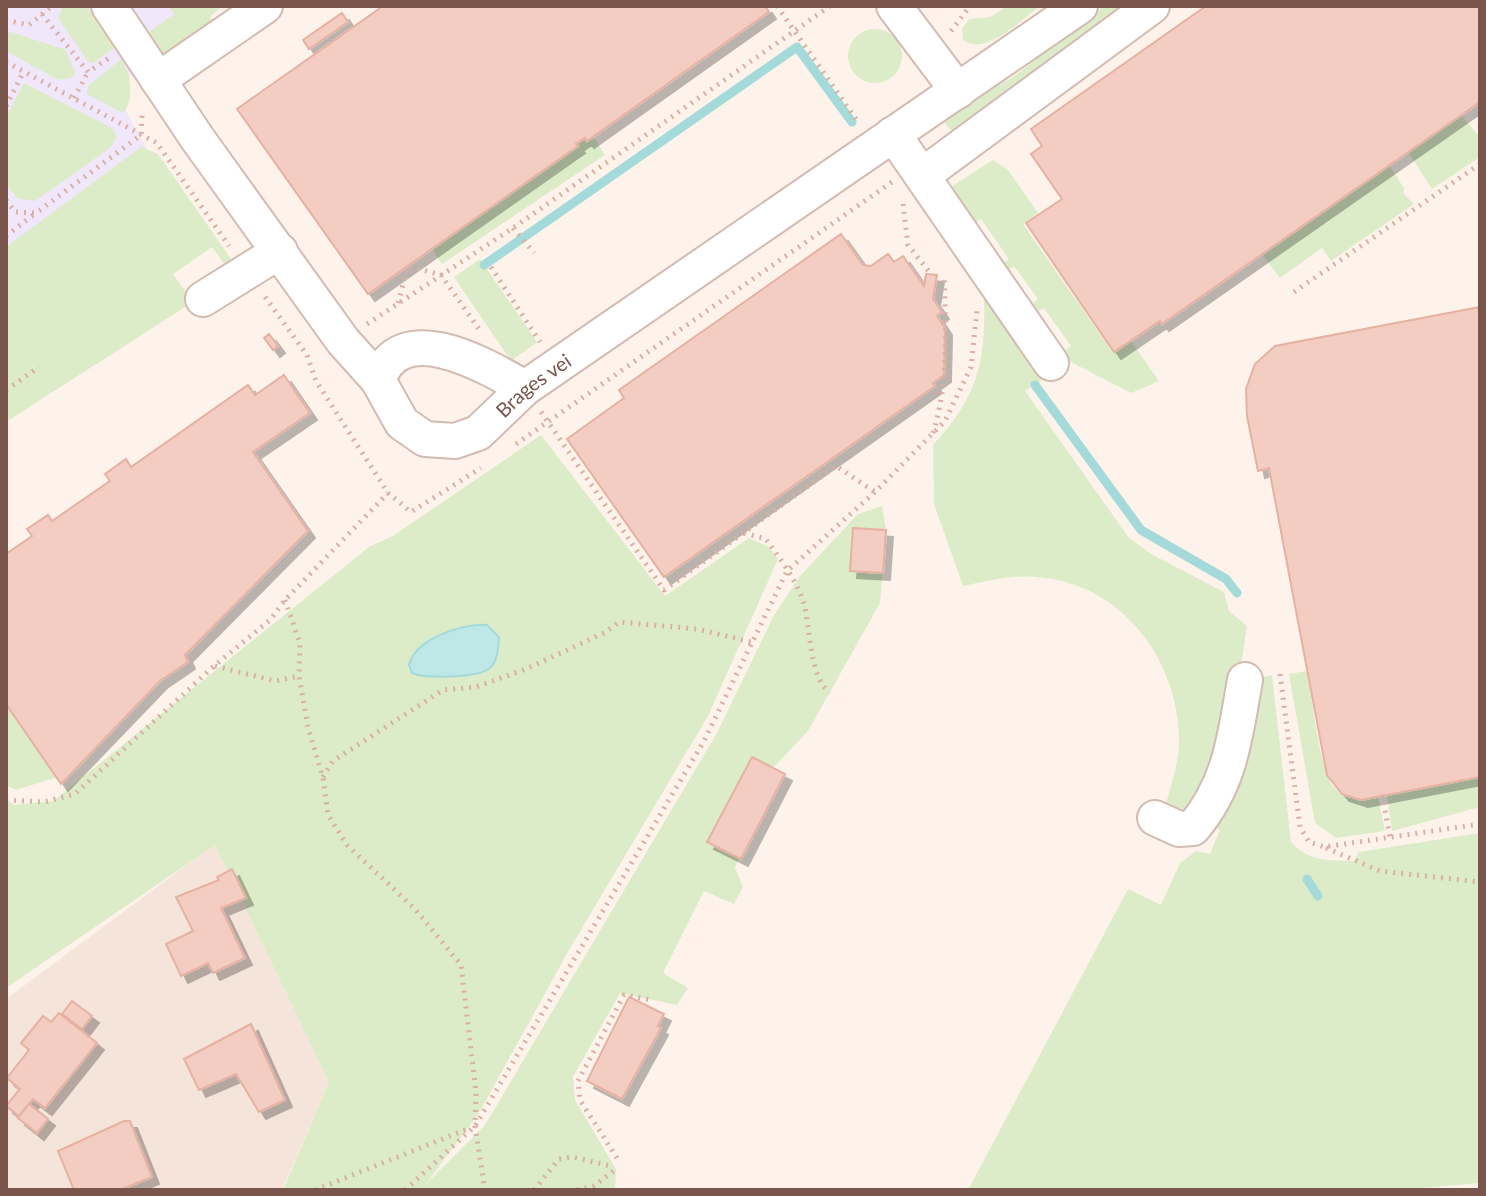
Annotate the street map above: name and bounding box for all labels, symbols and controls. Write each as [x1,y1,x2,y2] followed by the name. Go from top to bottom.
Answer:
[490,348,575,422] street label: Brages vei

